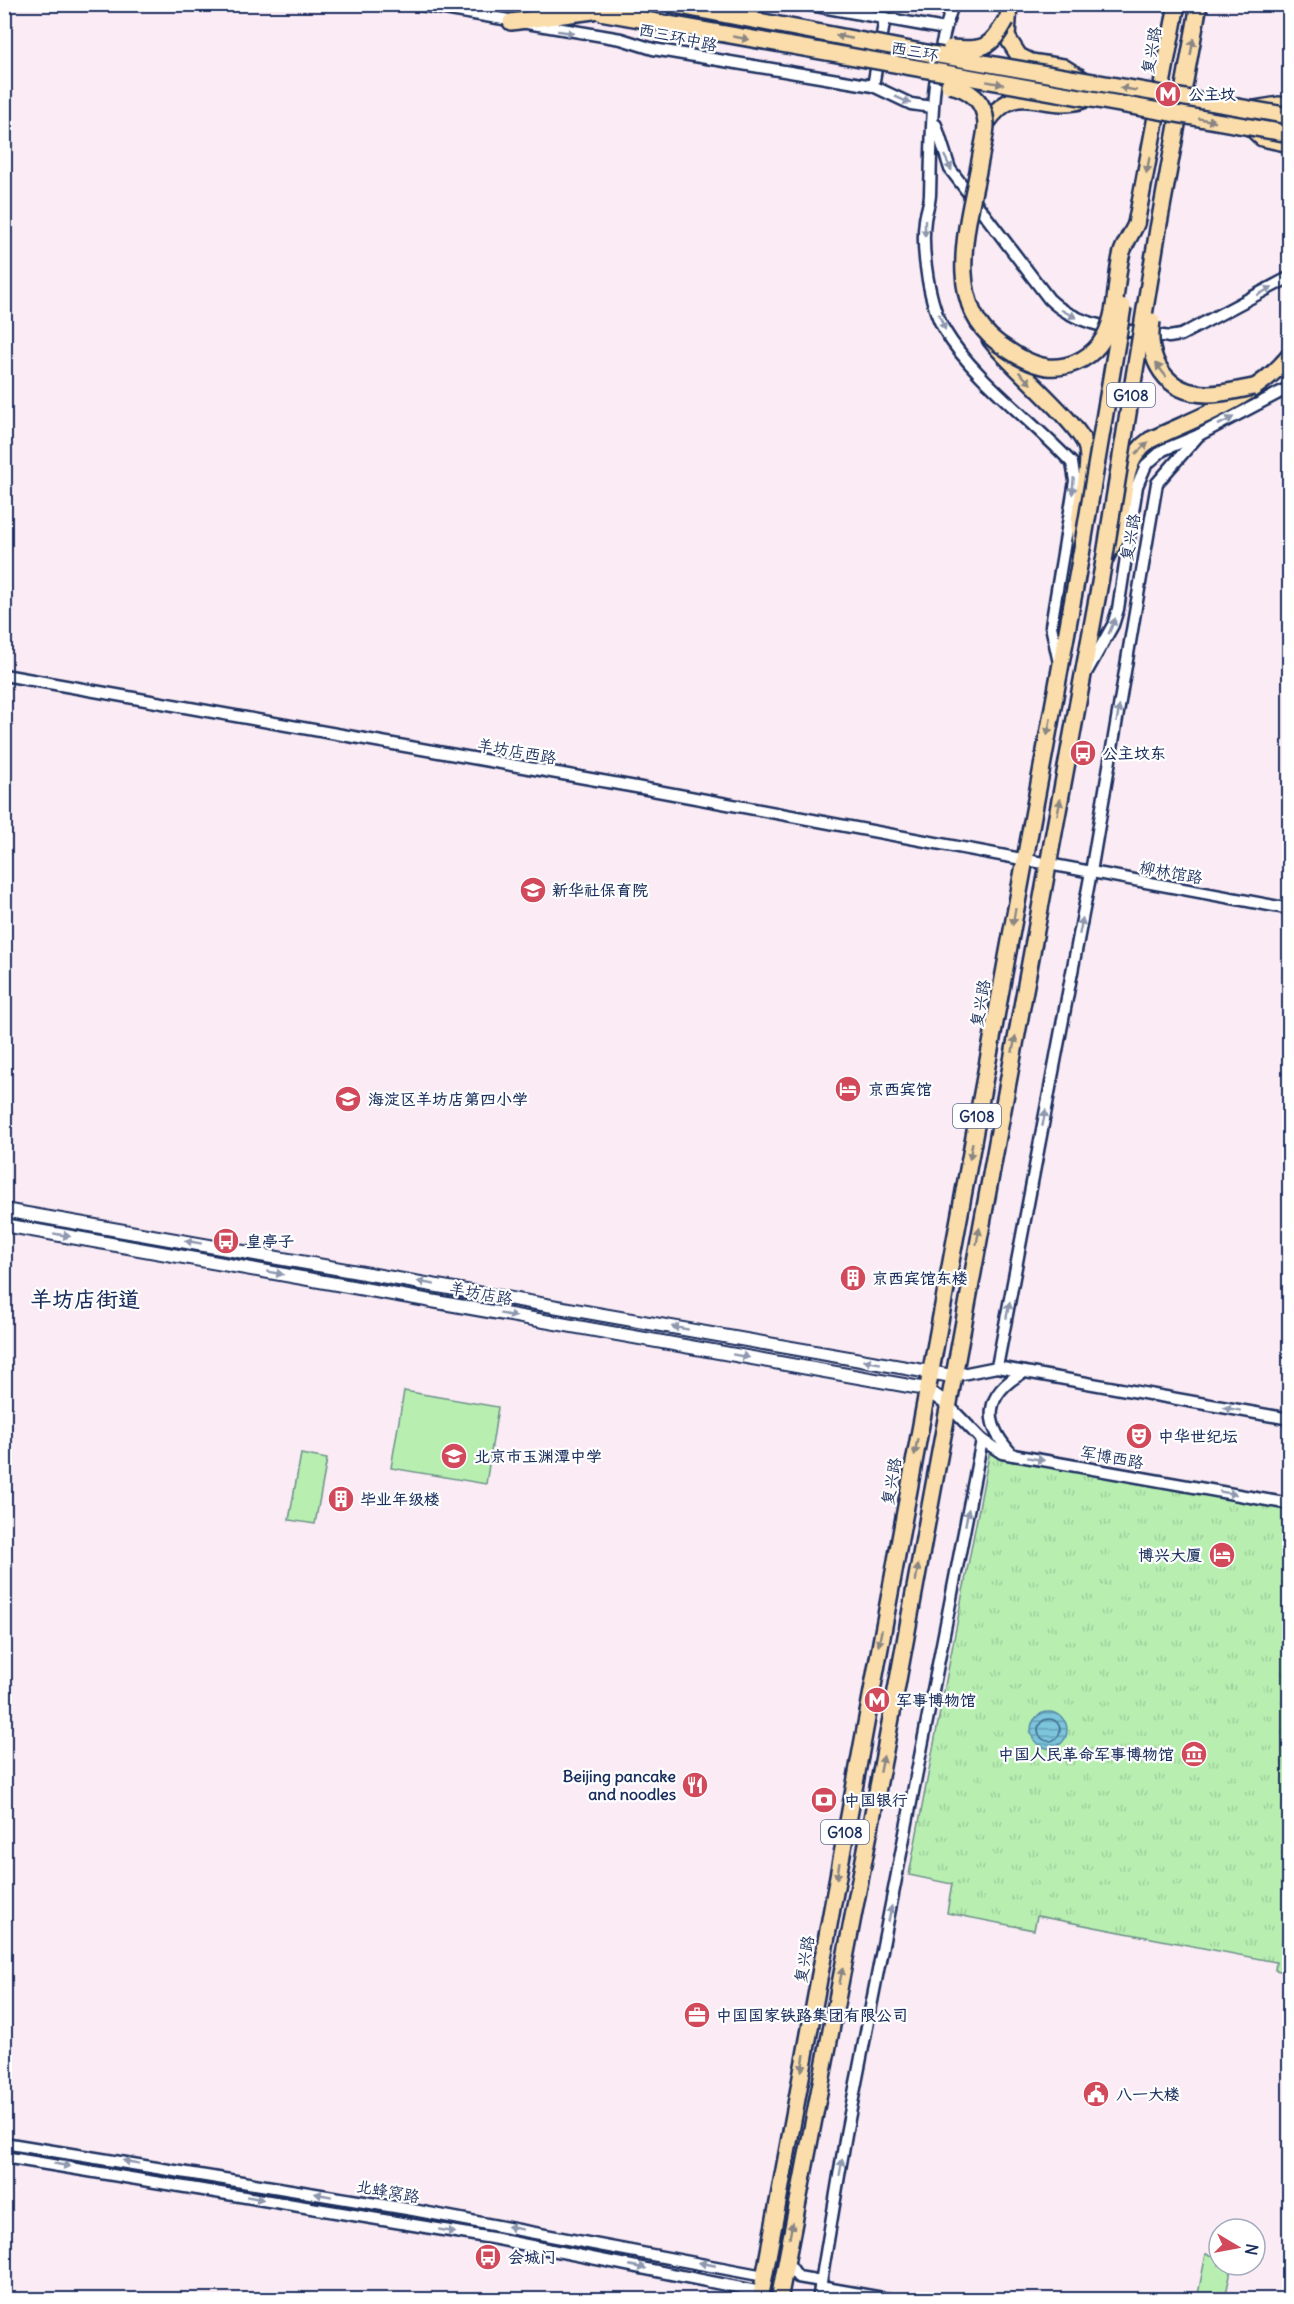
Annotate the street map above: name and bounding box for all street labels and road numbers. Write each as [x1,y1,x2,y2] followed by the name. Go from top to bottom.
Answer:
[637,19,719,55] street label: 西三环中路
[1137,25,1165,75] street label: 复兴路
[890,37,940,65] street label: 西三环
[1107,383,1155,407] road number: G108
[1116,512,1144,562] street label: 复兴路
[476,734,558,768] street label: 羊坊店西路
[1138,857,1204,887] street label: 柳林馆路
[966,978,994,1028] street label: 复兴路
[953,1104,1001,1128] road number: G108
[448,1278,514,1308] street label: 羊坊店路
[1079,1442,1145,1472] street label: 军博西路
[877,1456,905,1506] street label: 复兴路
[821,1820,869,1844] road number: G108
[790,1934,818,1984] street label: 复兴路
[355,2176,421,2206] street label: 北蜂窝路

